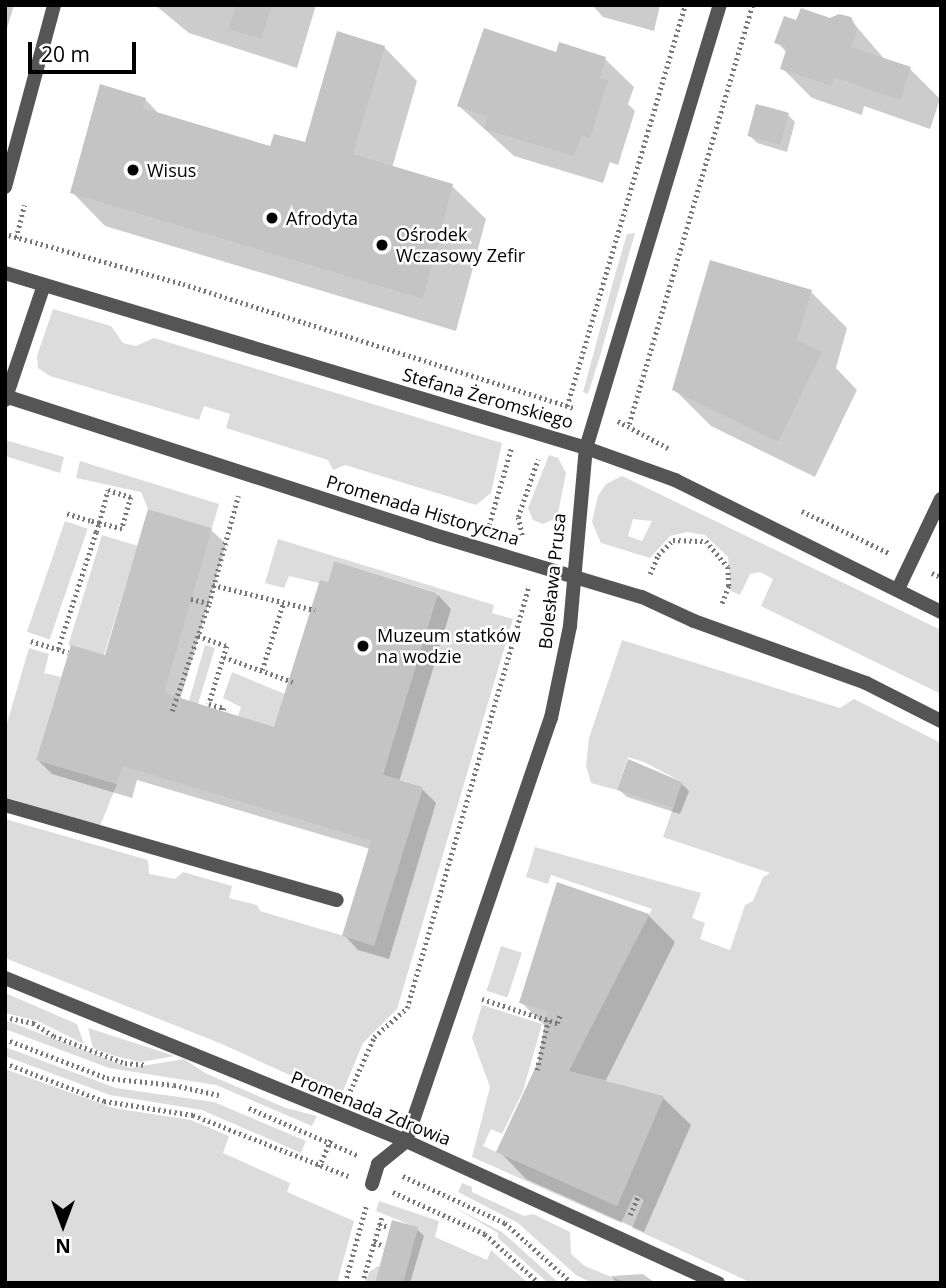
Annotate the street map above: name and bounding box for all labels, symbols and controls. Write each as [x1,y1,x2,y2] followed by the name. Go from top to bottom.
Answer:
[32,28,140,72] scale bar
[41,40,90,68] text: 20 m
[147,159,196,181] place label: Wisus
[125,162,141,178] marker: Wisus
[286,207,358,229] place label: Afrodyta
[264,210,280,226] marker: Afrodyta
[396,224,525,266] place label: Ośrodek Wczasowy Zefir
[374,237,390,253] marker: Ośrodek Wczasowy Zefir
[400,363,576,433] street label: Stefana Żeromskiego
[324,470,522,550] street label: Promenada Historyczna
[534,512,570,650] street label: Bolesława Prusa
[377,625,521,668] place label: Muzeum statków na wodzie
[355,638,371,654] marker: Muzeum statków na wodzie
[288,1066,454,1150] street label: Promenada Zdrowia
[28,1190,98,1260] north arrow
[55,1233,71,1259] text: N

